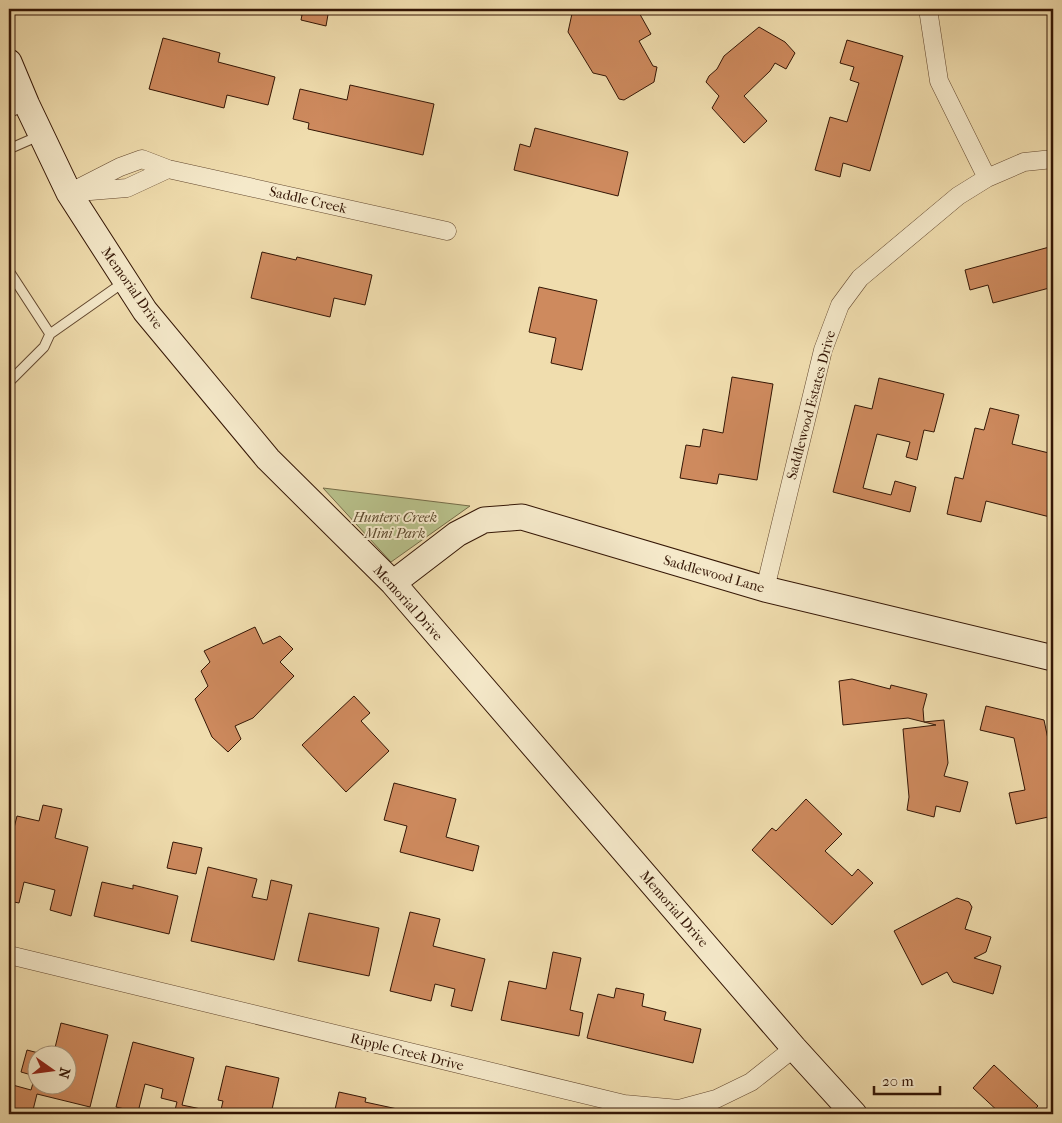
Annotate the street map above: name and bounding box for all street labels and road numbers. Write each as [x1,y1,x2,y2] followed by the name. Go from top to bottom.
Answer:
[268,183,349,217] street label: Saddle Creek
[98,244,166,332] street label: Memorial Drive
[783,328,839,482] street label: Saddlewood Estates Drive
[661,551,767,597] street label: Saddlewood Lane
[370,562,446,644] street label: Memorial Drive
[636,867,712,951] street label: Memorial Drive
[348,1030,466,1074] street label: Ripple Creek Drive

